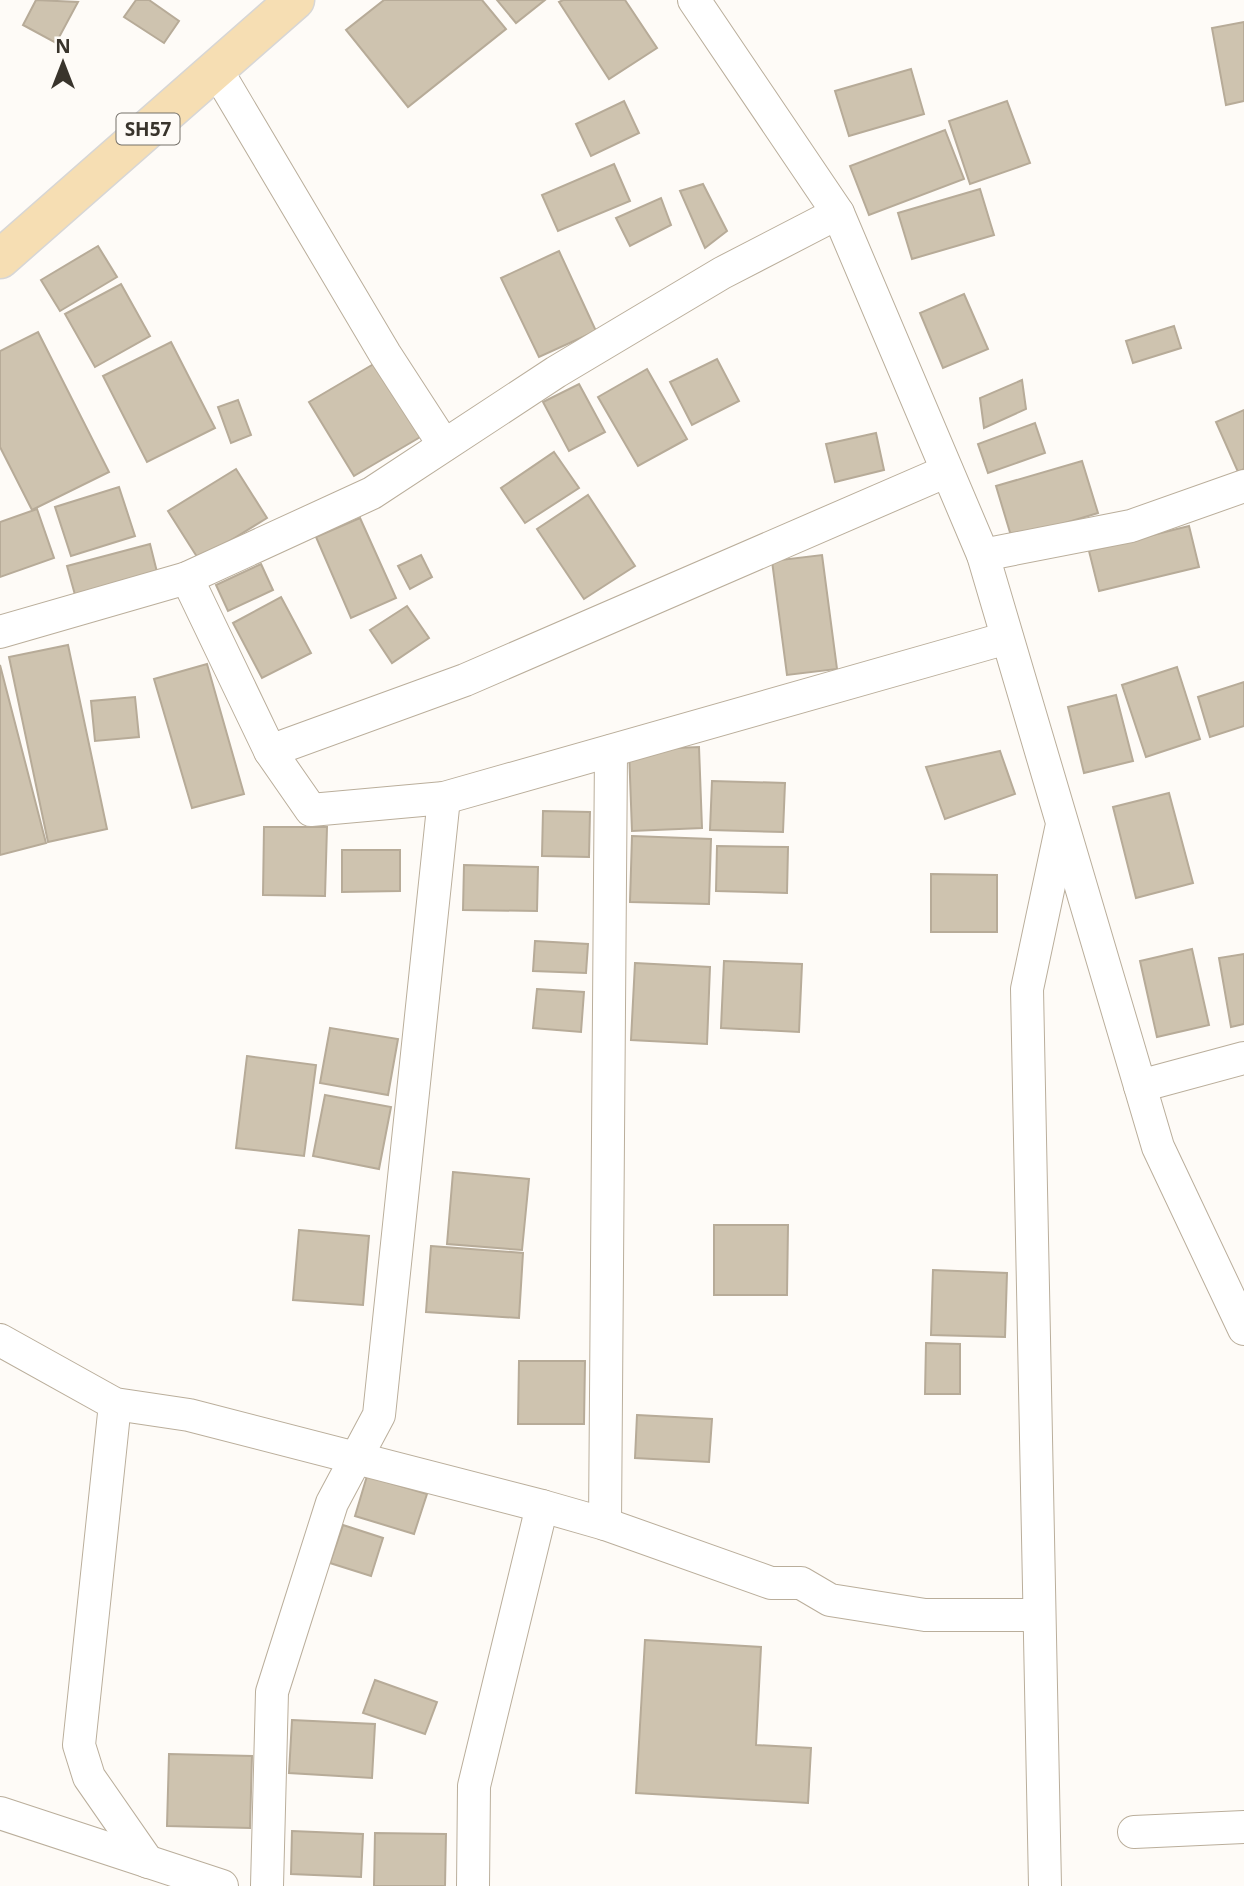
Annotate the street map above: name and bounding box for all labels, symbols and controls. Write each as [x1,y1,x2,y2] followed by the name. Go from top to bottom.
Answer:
[28,28,98,98] north arrow
[55,33,71,59] text: N
[116,113,180,144] road number: SH57

